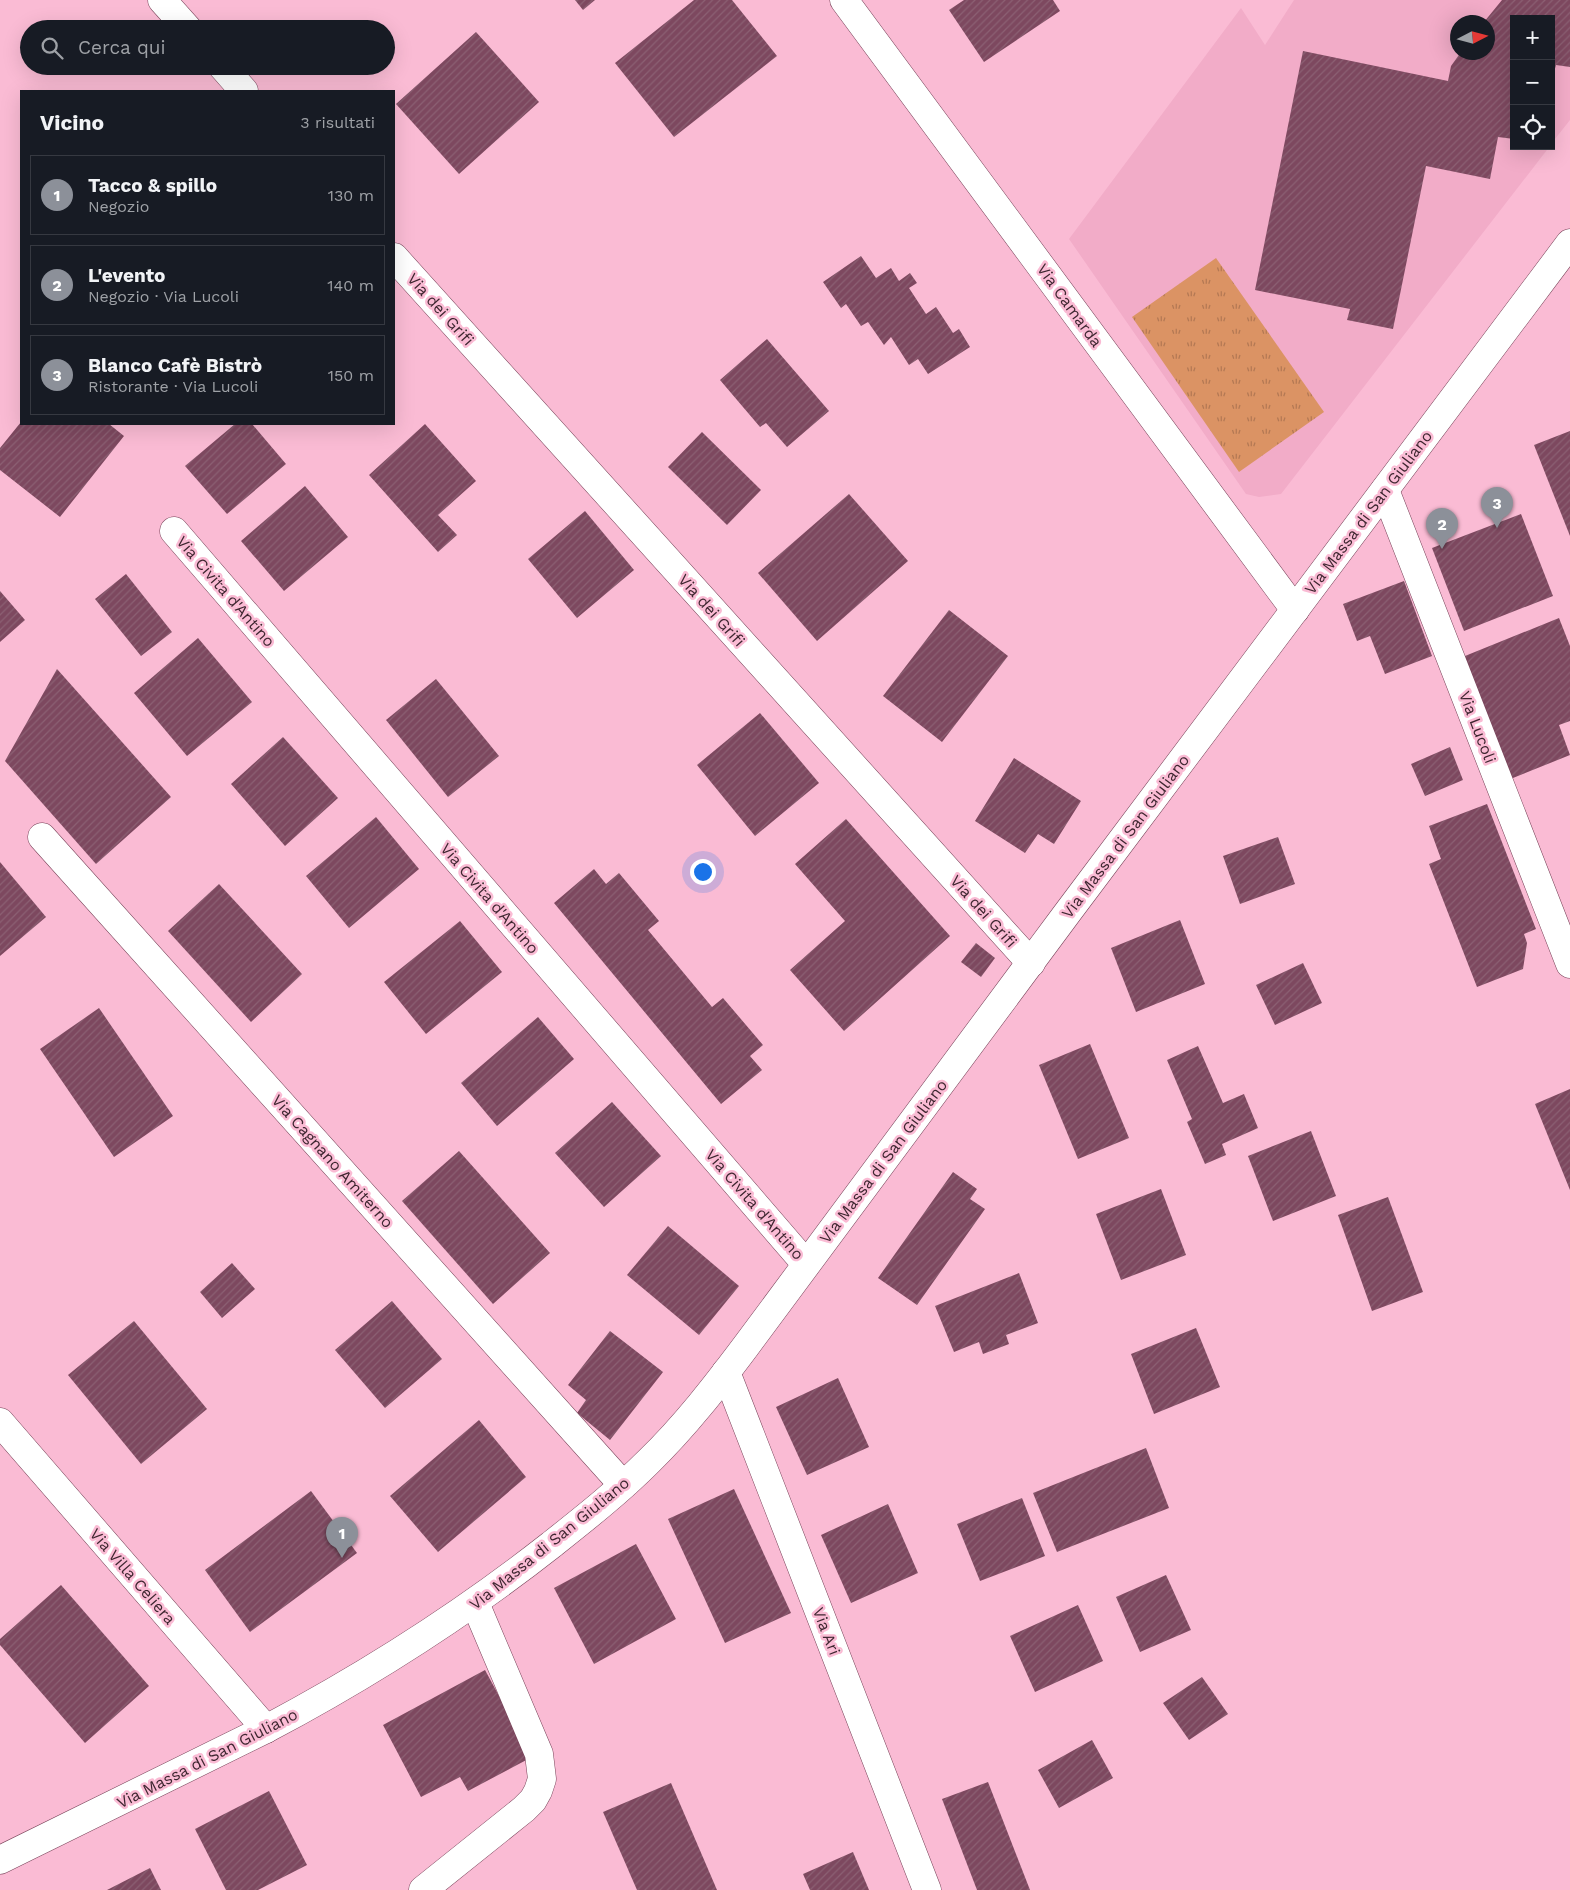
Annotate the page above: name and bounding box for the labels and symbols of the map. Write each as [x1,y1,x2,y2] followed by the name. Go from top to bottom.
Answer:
[1450,15,1495,60] north arrow
[1033,260,1106,351] street label: Via Camarda
[403,269,478,349] street label: Via dei Grifi
[1301,427,1436,598] street label: Via Massa di San Giuliano
[1481,487,1513,528] pin: 3
[1426,508,1458,549] pin: 2
[172,532,279,651] street label: Via Civita d'Antino
[674,570,749,650] street label: Via dei Grifi
[1455,688,1500,766] street label: Via Lucoli
[1058,751,1193,922] street label: Via Massa di San Giuliano
[436,839,543,958] street label: Via Civita d'Antino
[690,859,716,885] your location
[946,871,1021,951] street label: Via dei Grifi
[816,1076,951,1247] street label: Via Massa di San Giuliano
[268,1091,397,1232] street label: Via Cagnano Amiterno
[701,1145,808,1264] street label: Via Civita d'Antino
[466,1473,633,1614] street label: Via Massa di San Giuliano
[326,1517,358,1558] pin: 1
[86,1525,179,1628] street label: Via Villa Celiera
[809,1605,844,1658] street label: Via Ari
[114,1705,301,1812] street label: Via Massa di San Giuliano

